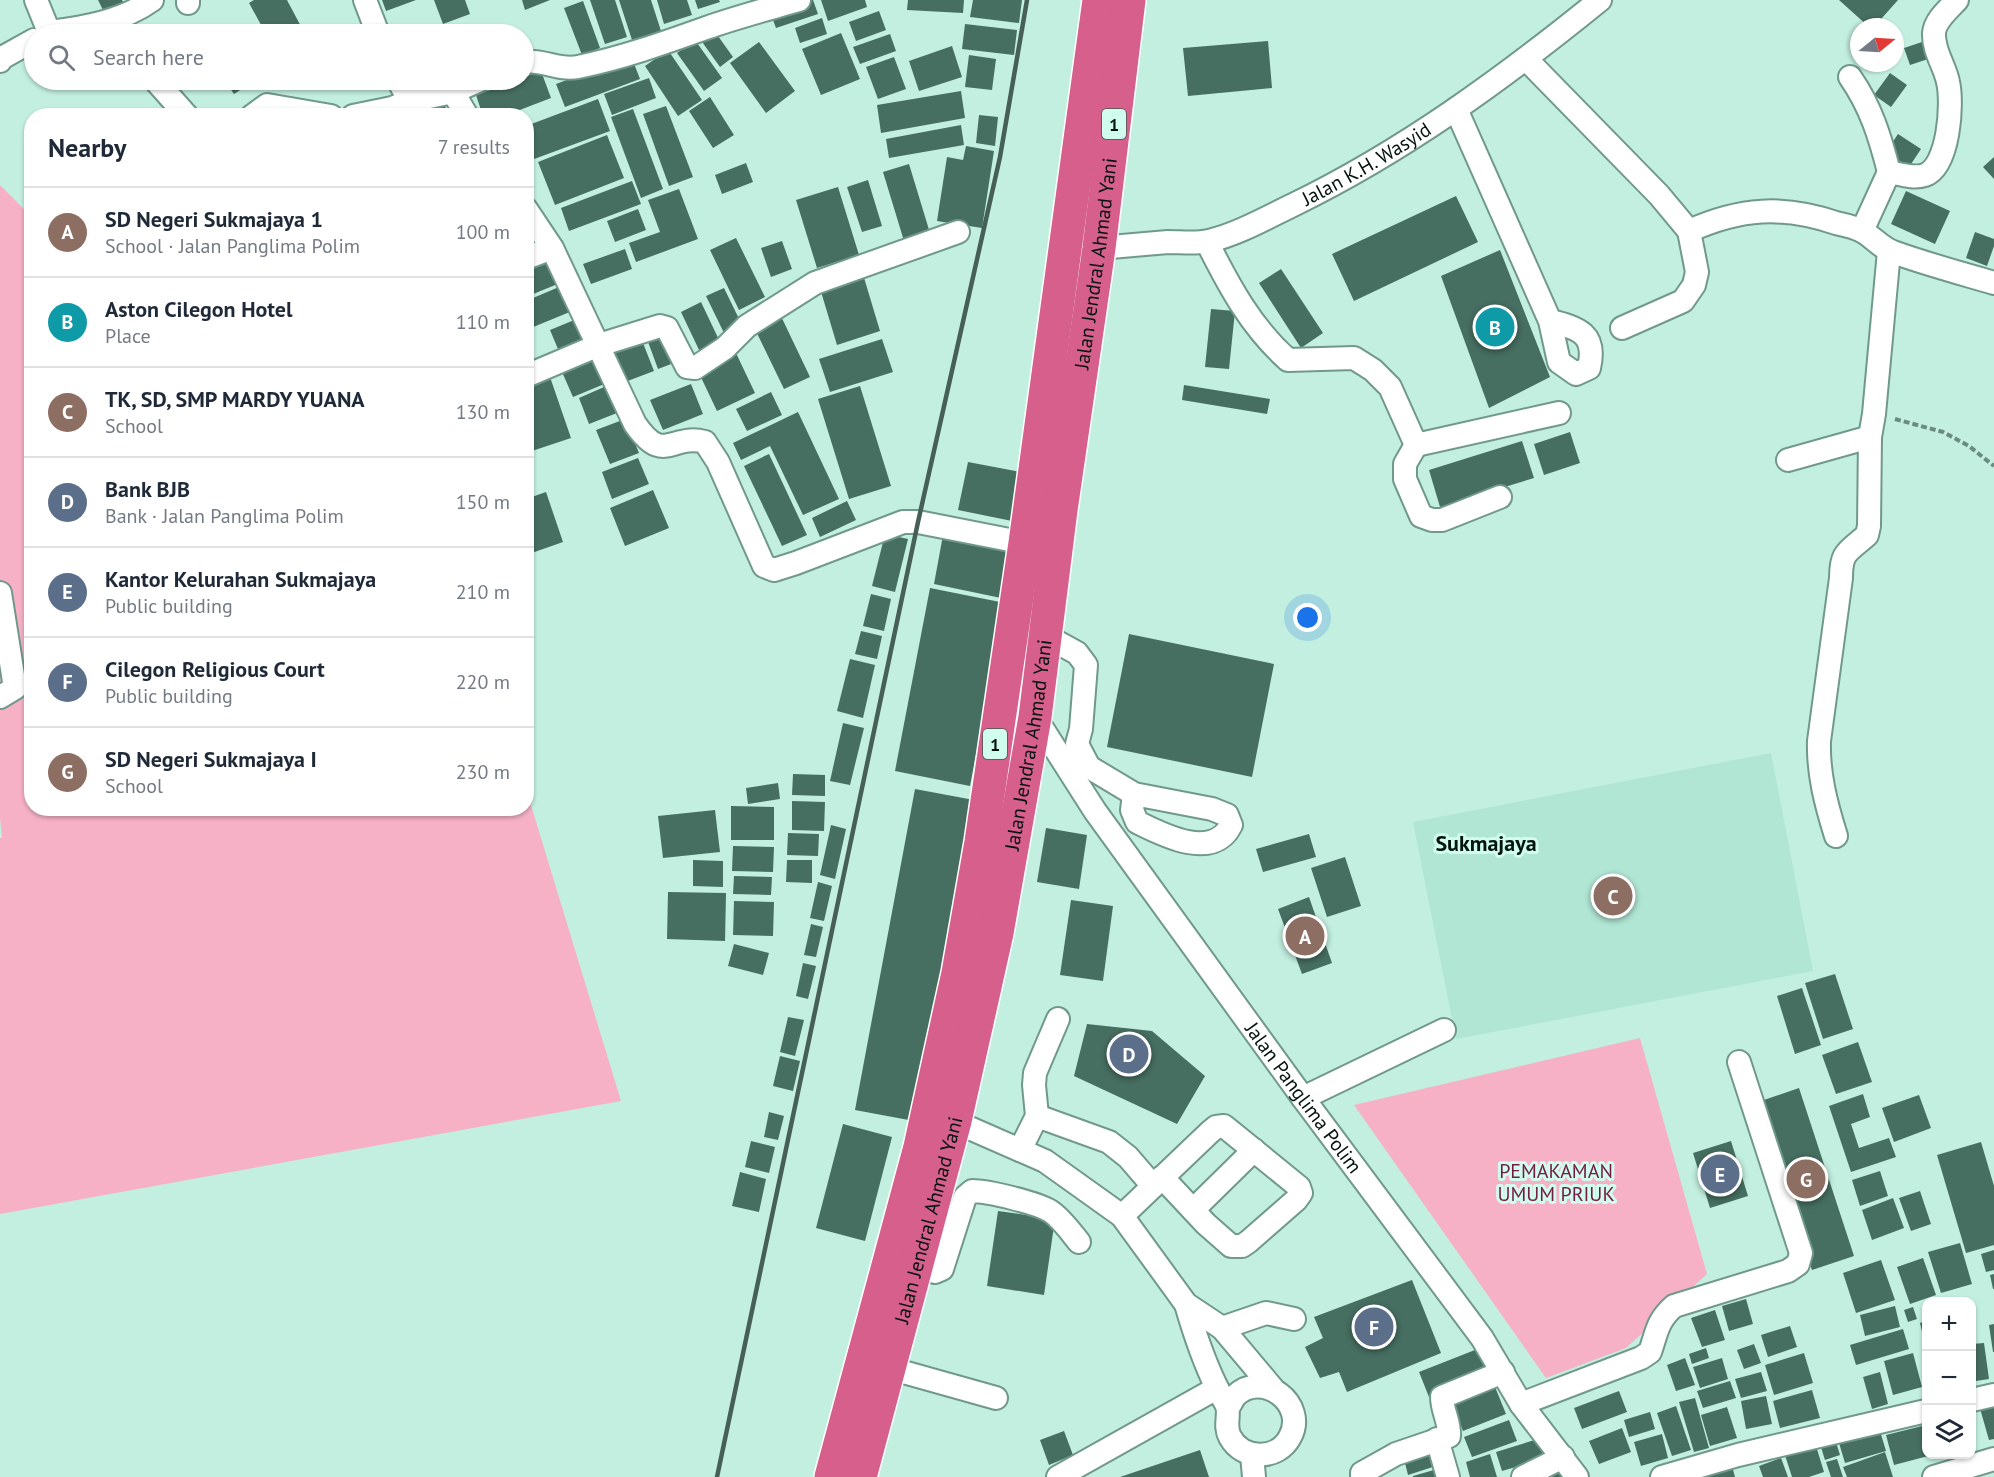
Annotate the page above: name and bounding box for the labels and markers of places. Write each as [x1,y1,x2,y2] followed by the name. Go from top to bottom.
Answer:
[1476,304,1514,350] pin: B
[1594,874,1632,918] pin: C
[1286,914,1324,958] pin: A
[1110,1032,1148,1076] pin: D
[1700,1152,1740,1196] pin: E
[1786,1156,1826,1202] pin: G
[1354,1304,1394,1350] pin: F

